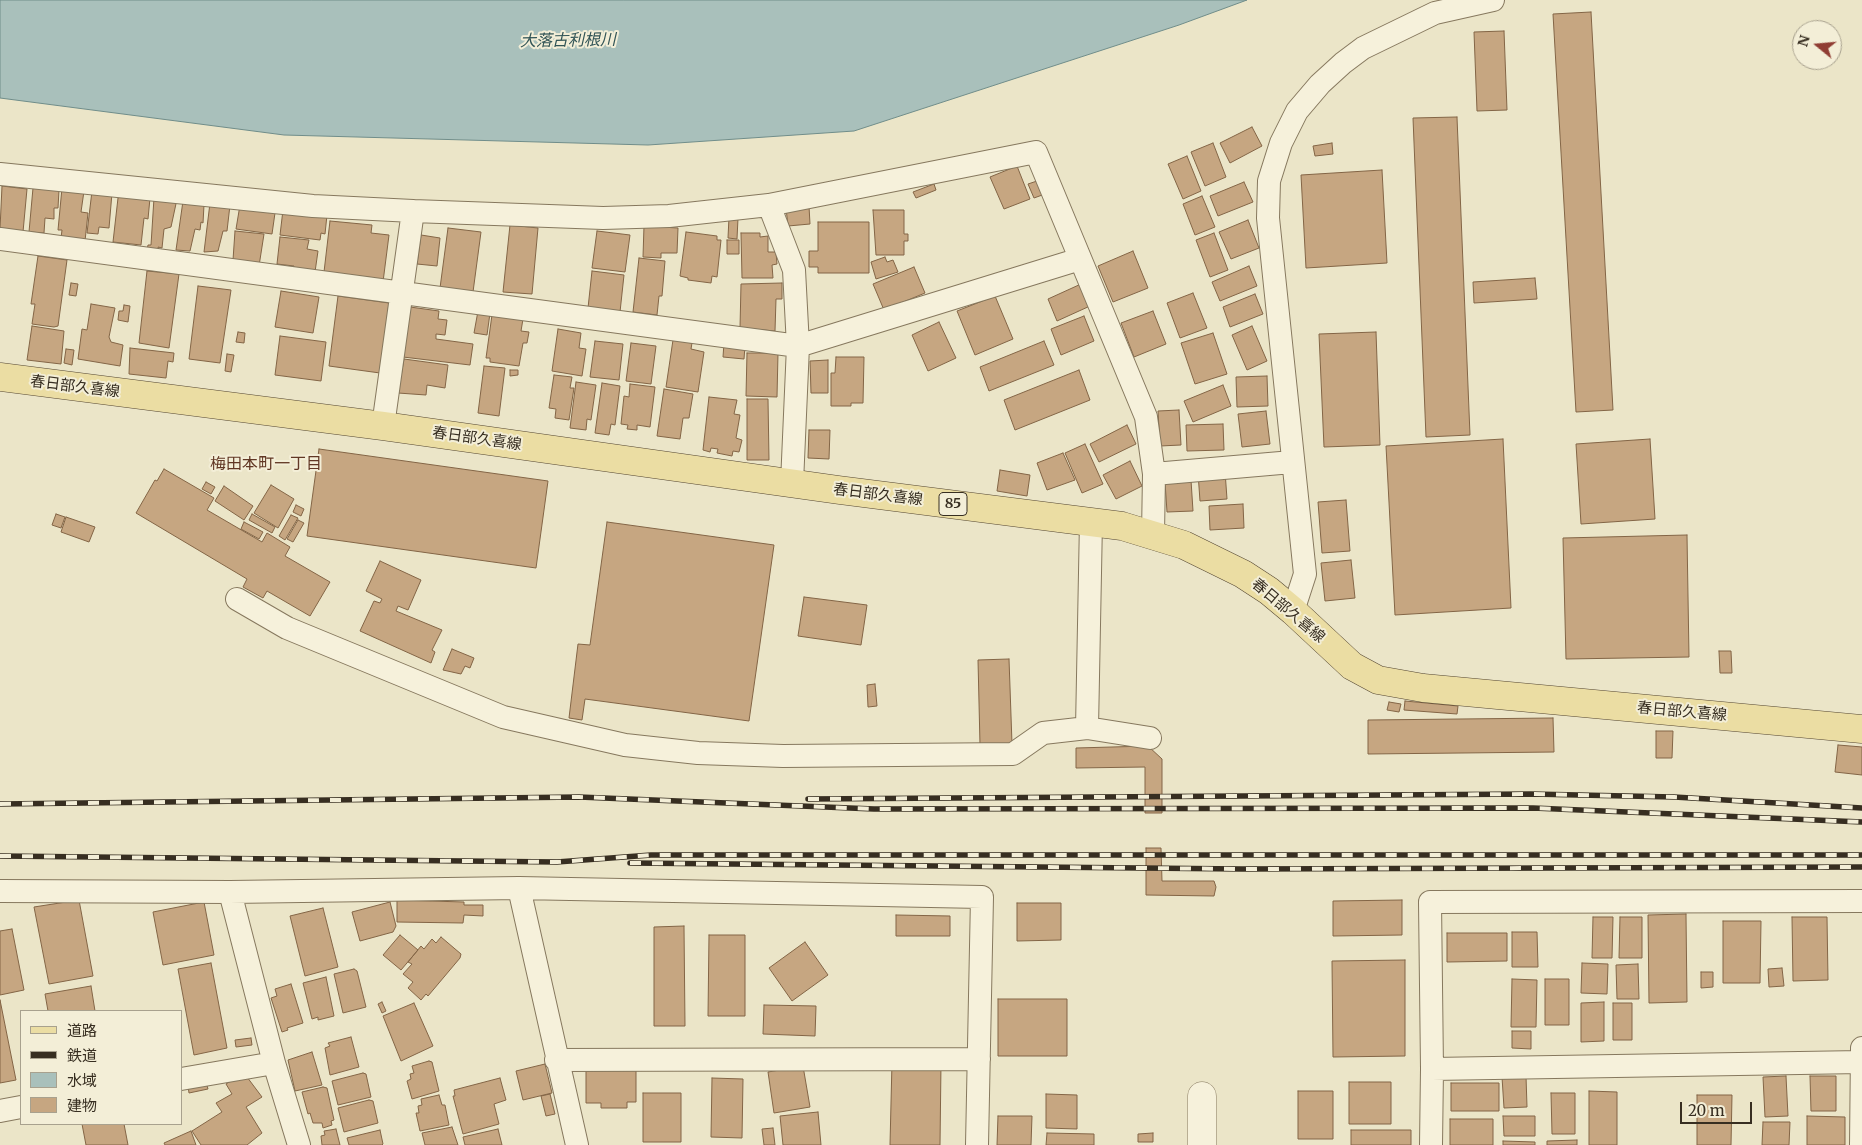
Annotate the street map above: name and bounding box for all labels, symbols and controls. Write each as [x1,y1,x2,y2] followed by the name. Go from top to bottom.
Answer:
[1792,20,1842,70] north arrow
[520,31,616,51] water label: 大落古利根川
[1793,33,1814,49] text: N
[29,373,121,401] street label: 春日部久喜線
[431,424,523,454] street label: 春日部久喜線
[210,454,322,474] district label: 梅田本町一丁目
[832,481,924,509] street label: 春日部久喜線
[939,492,967,516] road number: 85
[1248,575,1328,647] street label: 春日部久喜線
[1636,699,1728,725] street label: 春日部久喜線
[20,1010,182,1125] legend
[67,1021,97,1040] text: 道路
[67,1046,97,1065] text: 鉄道
[67,1071,97,1090] text: 水域
[1682,1092,1754,1124] scale bar
[67,1096,97,1115] text: 建物
[1688,1101,1725,1120] text: 20 m

